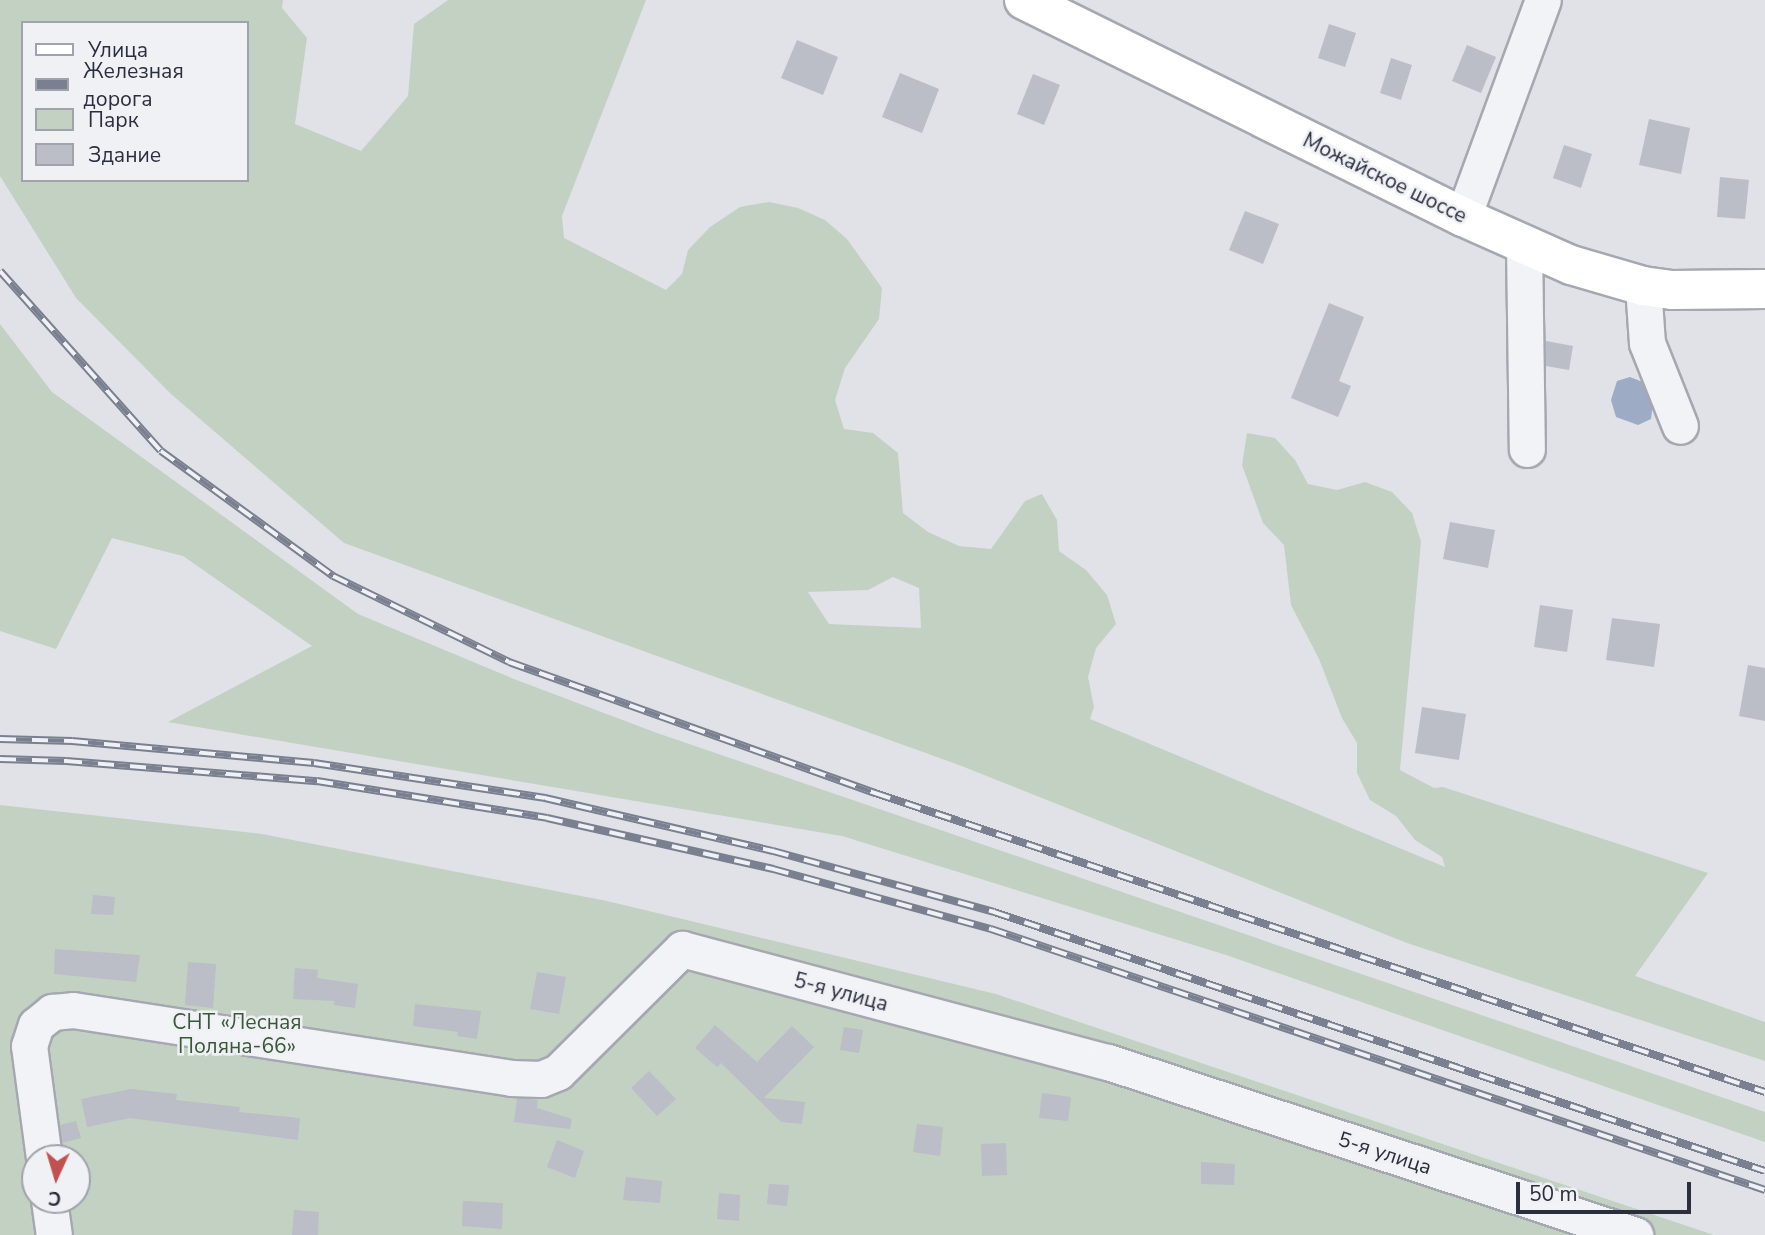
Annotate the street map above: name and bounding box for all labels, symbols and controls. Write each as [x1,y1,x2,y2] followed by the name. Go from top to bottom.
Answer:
[21,21,248,182] legend
[88,36,148,64] text: Улица
[83,57,184,113] text: Железная дорога
[88,106,139,134] text: Парк
[1299,127,1471,229] street label: Можайское шоссе
[88,141,161,169] text: Здание
[791,967,891,1017] street label: 5-я улица
[172,1009,302,1059] park label: СНТ «Лесная Поляна-66»
[1335,1126,1435,1180] street label: 5-я улица
[21,1144,91,1214] north arrow
[1520,1168,1695,1212] scale bar
[1529,1180,1578,1208] text: 50 m
[47,1185,62,1211] text: С

